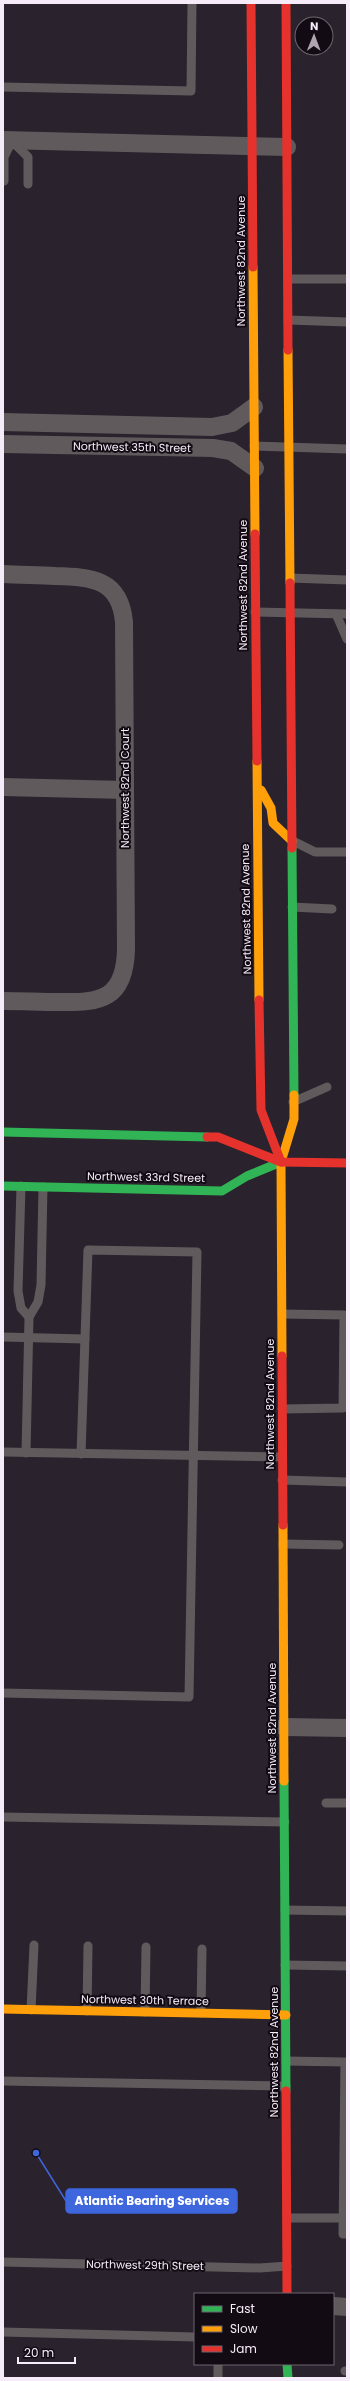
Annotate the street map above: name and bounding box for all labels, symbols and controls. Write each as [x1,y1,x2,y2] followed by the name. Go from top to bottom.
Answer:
[294,16,334,56] north arrow
[310,18,318,34] text: N
[233,196,249,326] street label: Northwest 82nd Avenue
[73,438,191,456] street label: Northwest 35th Street
[235,520,251,650] street label: Northwest 82nd Avenue
[117,728,133,848] street label: Northwest 82nd Court
[237,843,255,974] street label: Northwest 82nd Avenue
[87,1168,205,1186] street label: Northwest 33rd Street
[262,1339,278,1469] street label: Northwest 82nd Avenue
[264,1663,280,1793] street label: Northwest 82nd Avenue
[266,1987,282,2117] street label: Northwest 82nd Avenue
[81,1991,209,2009] street label: Northwest 30th Terrace
[66,2189,237,2213] callout: Atlantic Bearing Services
[75,2192,230,2209] text: Atlantic Bearing Services
[86,2256,204,2274] street label: Northwest 29th Street
[194,2293,334,2365] legend
[230,2300,255,2317] text: Fast
[230,2320,258,2337] text: Slow
[18,2339,75,2365] scale bar
[230,2340,257,2357] text: Jam
[24,2344,54,2361] text: 20 m

